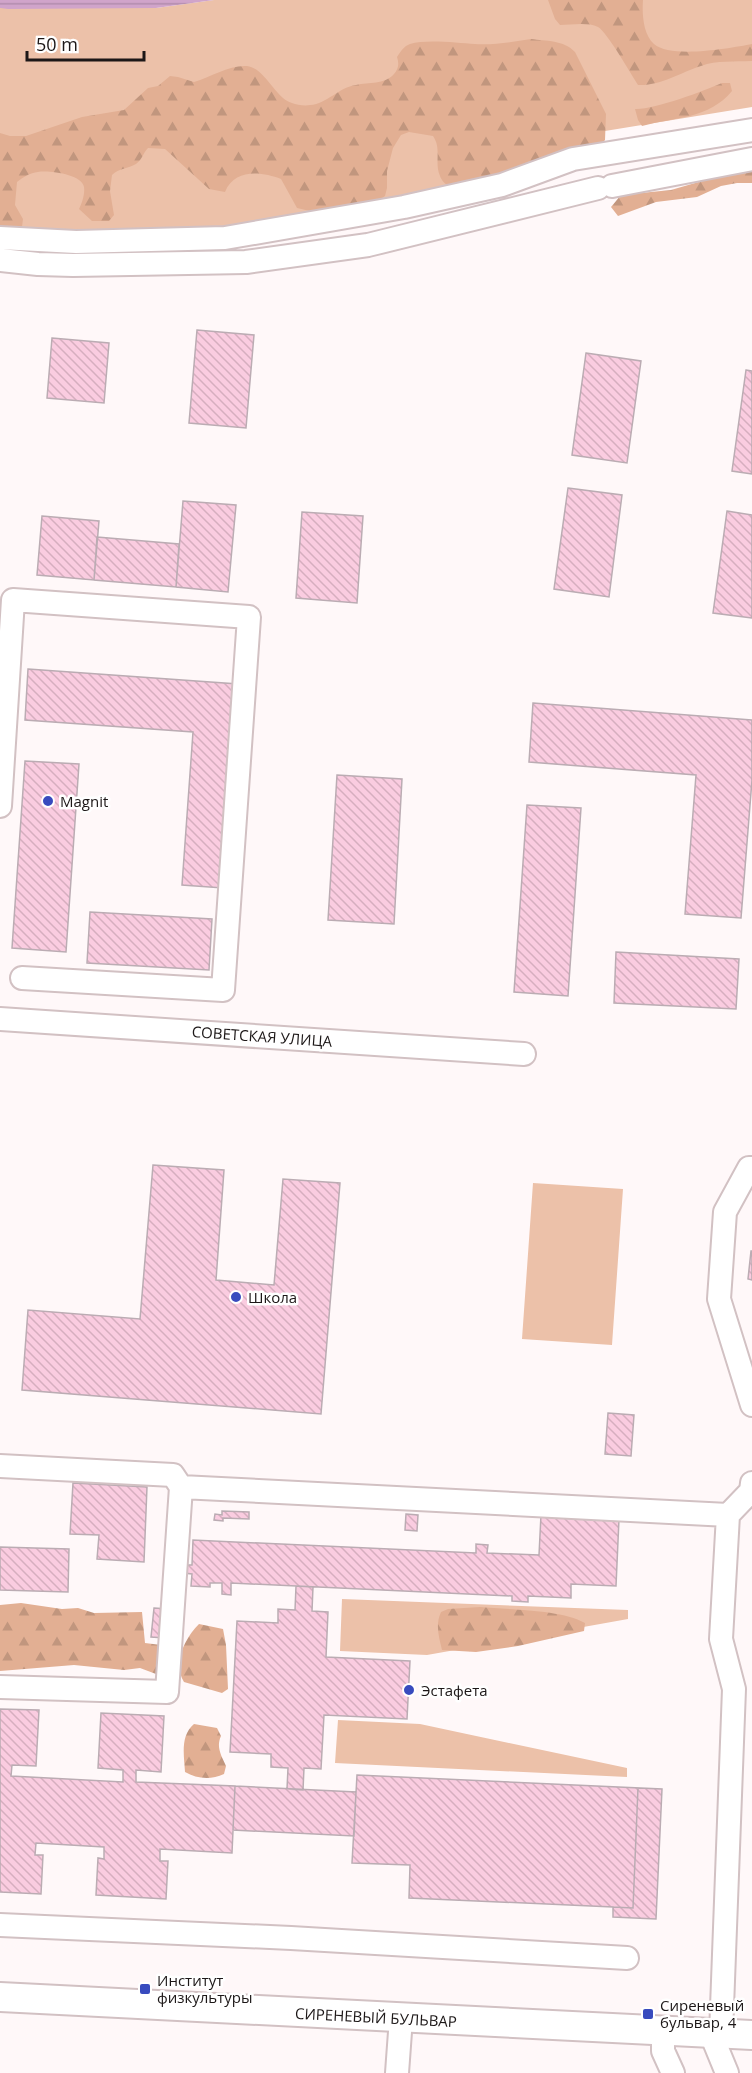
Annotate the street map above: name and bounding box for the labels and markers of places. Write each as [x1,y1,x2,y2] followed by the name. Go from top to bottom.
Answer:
[60,791,108,811] place label: Magnit
[41,794,55,808] marker: Magnit
[248,1287,297,1307] place label: Школа
[229,1290,243,1304] marker: Школа
[421,1680,488,1700] place label: Эстафета
[402,1683,416,1697] marker: Эстафета
[157,1970,253,2007] place label: Институт физкультуры
[138,1982,152,1996] marker: Институт физкультуры
[660,1995,744,2032] place label: Сиреневый бульвар, 4
[641,2007,655,2021] marker: Сиреневый бульвар, 4

